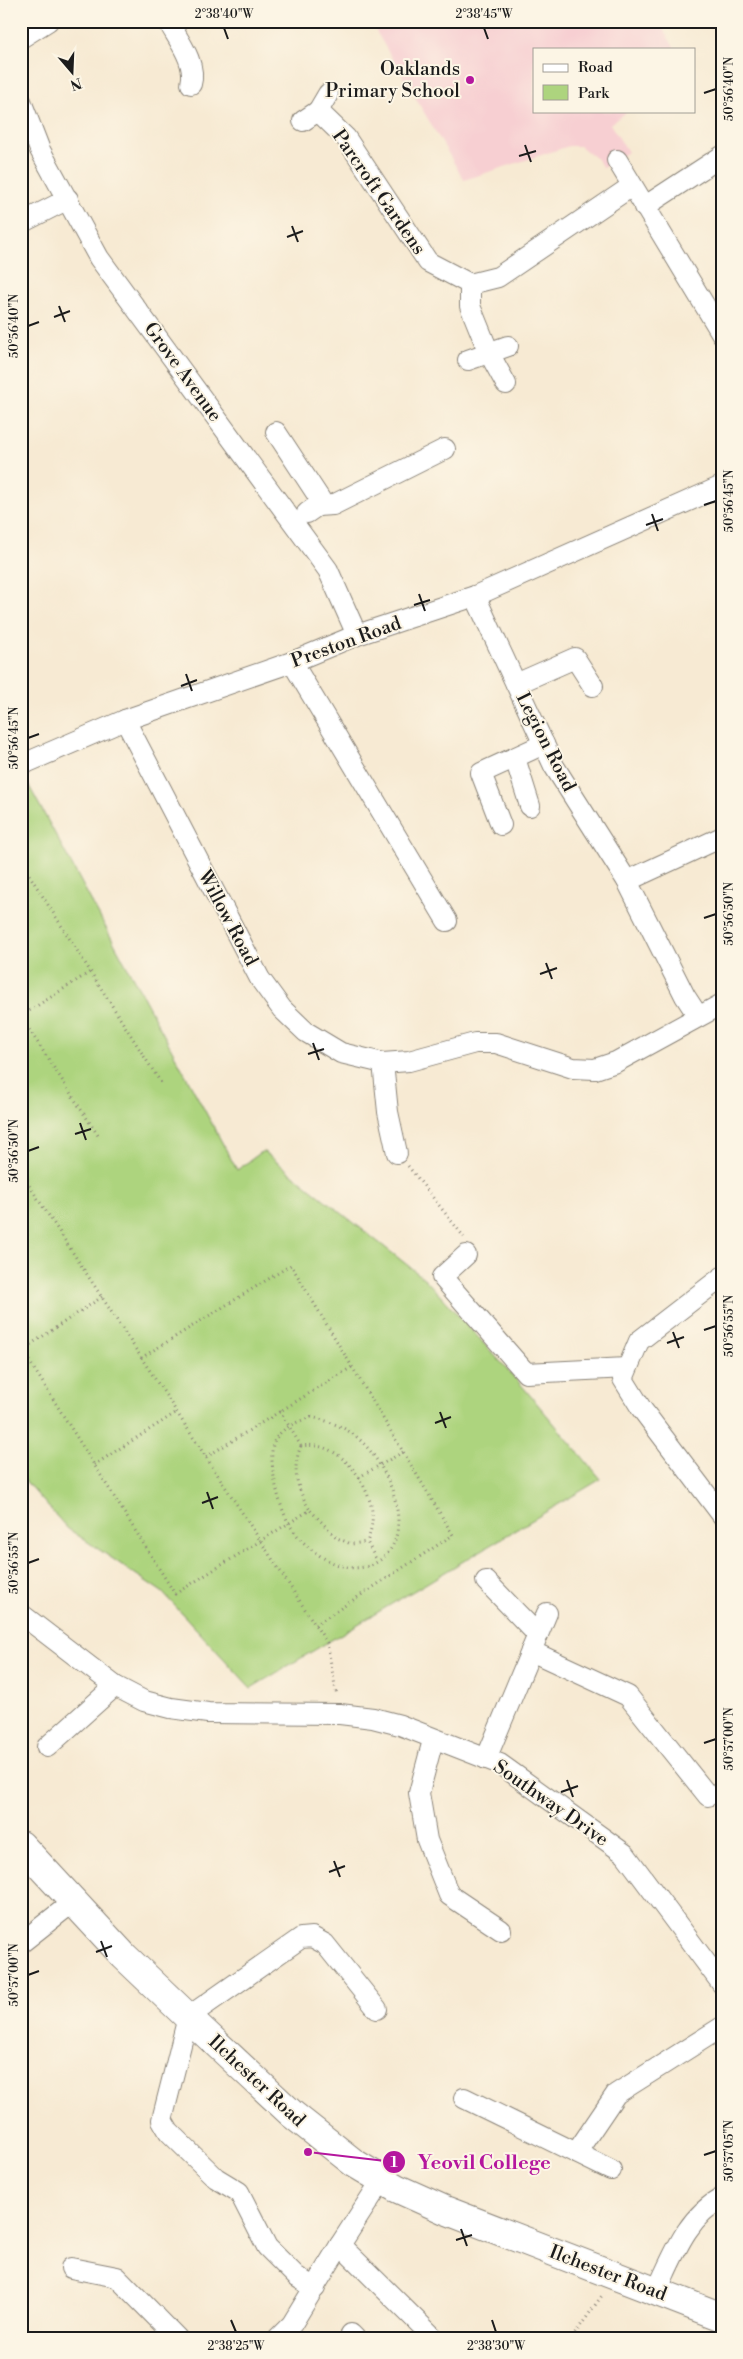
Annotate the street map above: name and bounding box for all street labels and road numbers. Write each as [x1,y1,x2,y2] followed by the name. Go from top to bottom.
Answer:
[327,125,431,259] street label: Parcroft Gardens
[139,317,227,427] street label: Grove Avenue
[288,611,405,673] street label: Preston Road
[511,688,581,796] street label: Legion Road
[192,865,263,970] street label: Willow Road
[489,1755,613,1851] street label: Southway Drive
[203,2030,311,2132] street label: Ilchester Road
[546,2240,670,2306] street label: Ilchester Road

